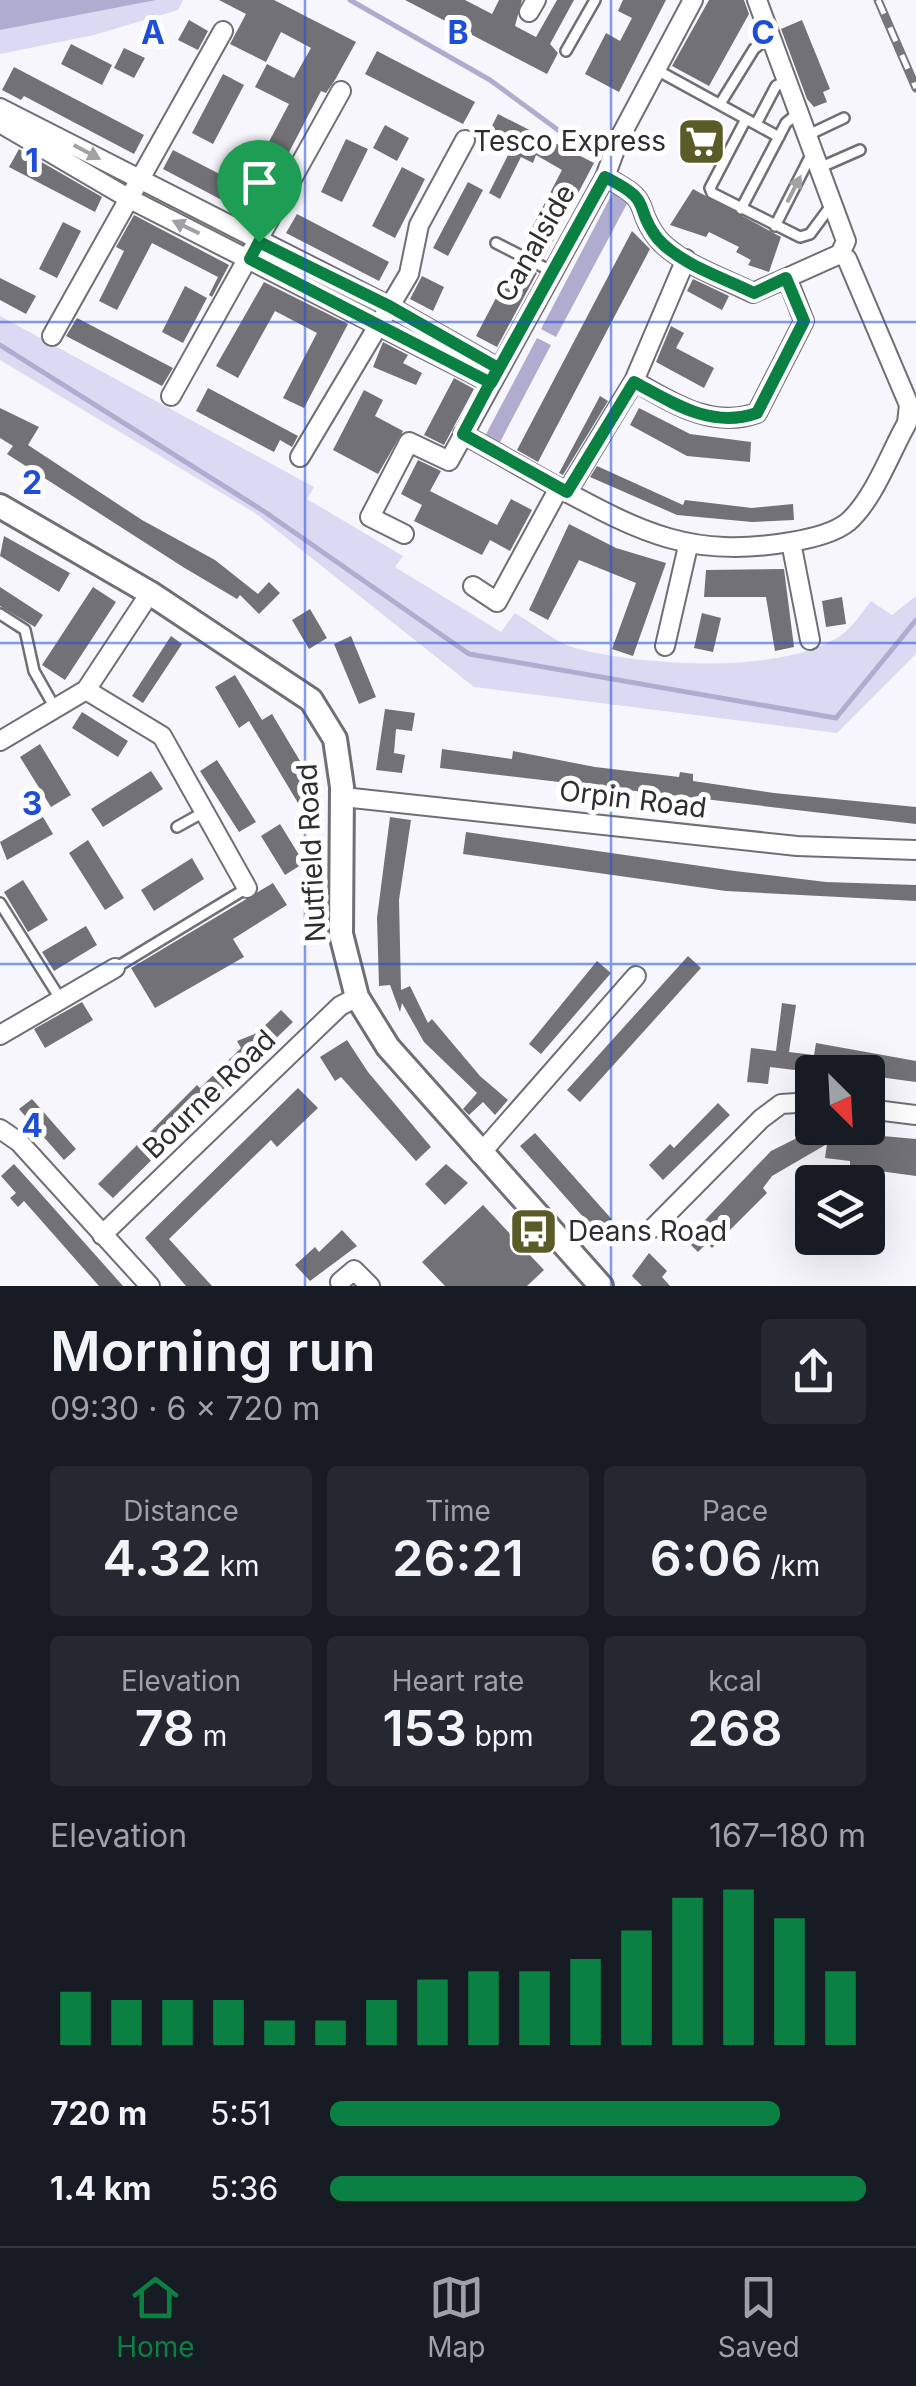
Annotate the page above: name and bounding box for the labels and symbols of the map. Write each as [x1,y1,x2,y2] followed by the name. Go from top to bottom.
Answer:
[141,13,165,52] text: A
[447,13,469,52] text: B
[751,13,775,52] text: C
[675,115,727,167] supermarket icon: Tesco Express
[473,124,666,158] place label: Tesco Express
[217,140,302,243] pin
[25,141,39,180] text: 1
[73,142,101,160] one-way arrow
[785,174,802,203] one-way arrow
[488,178,582,308] street label: Canalside
[172,219,201,236] one-way arrow
[22,463,42,502] text: 2
[289,763,333,943] street label: Nutfield Road
[557,773,709,825] street label: Orpin Road
[22,784,42,823] text: 3
[136,1022,282,1166] street label: Bourne Road
[795,1055,885,1145] north arrow
[21,1106,43,1145] text: 4
[507,1205,559,1257] bus stop icon: Deans Road
[568,1214,727,1248] place label: Deans Road

